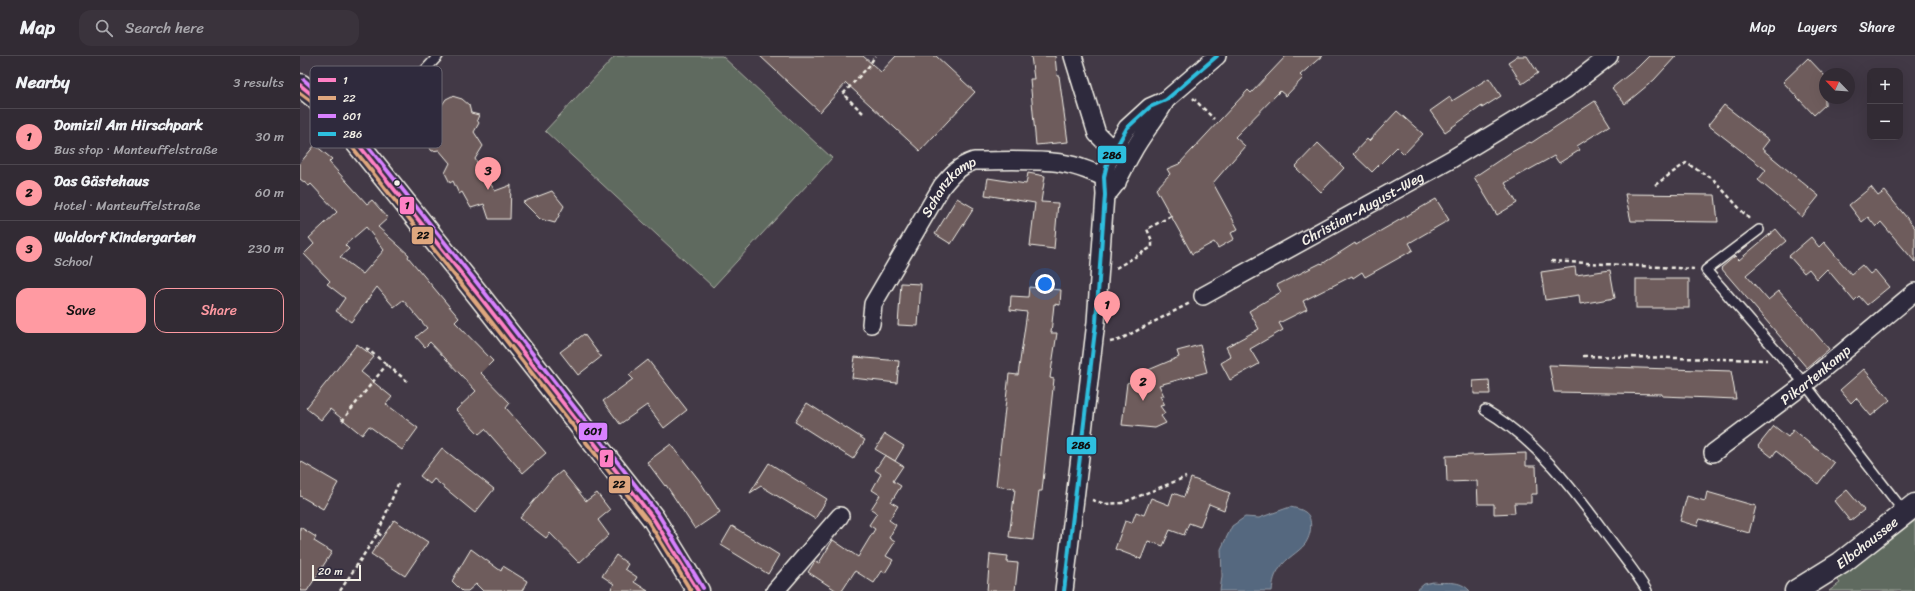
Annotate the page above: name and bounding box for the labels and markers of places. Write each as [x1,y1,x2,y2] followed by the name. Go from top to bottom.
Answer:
[475,157,501,190] pin: 3
[392,178,402,188] unlabelled marker
[1094,291,1120,324] pin: 1
[1130,368,1156,401] pin: 2

